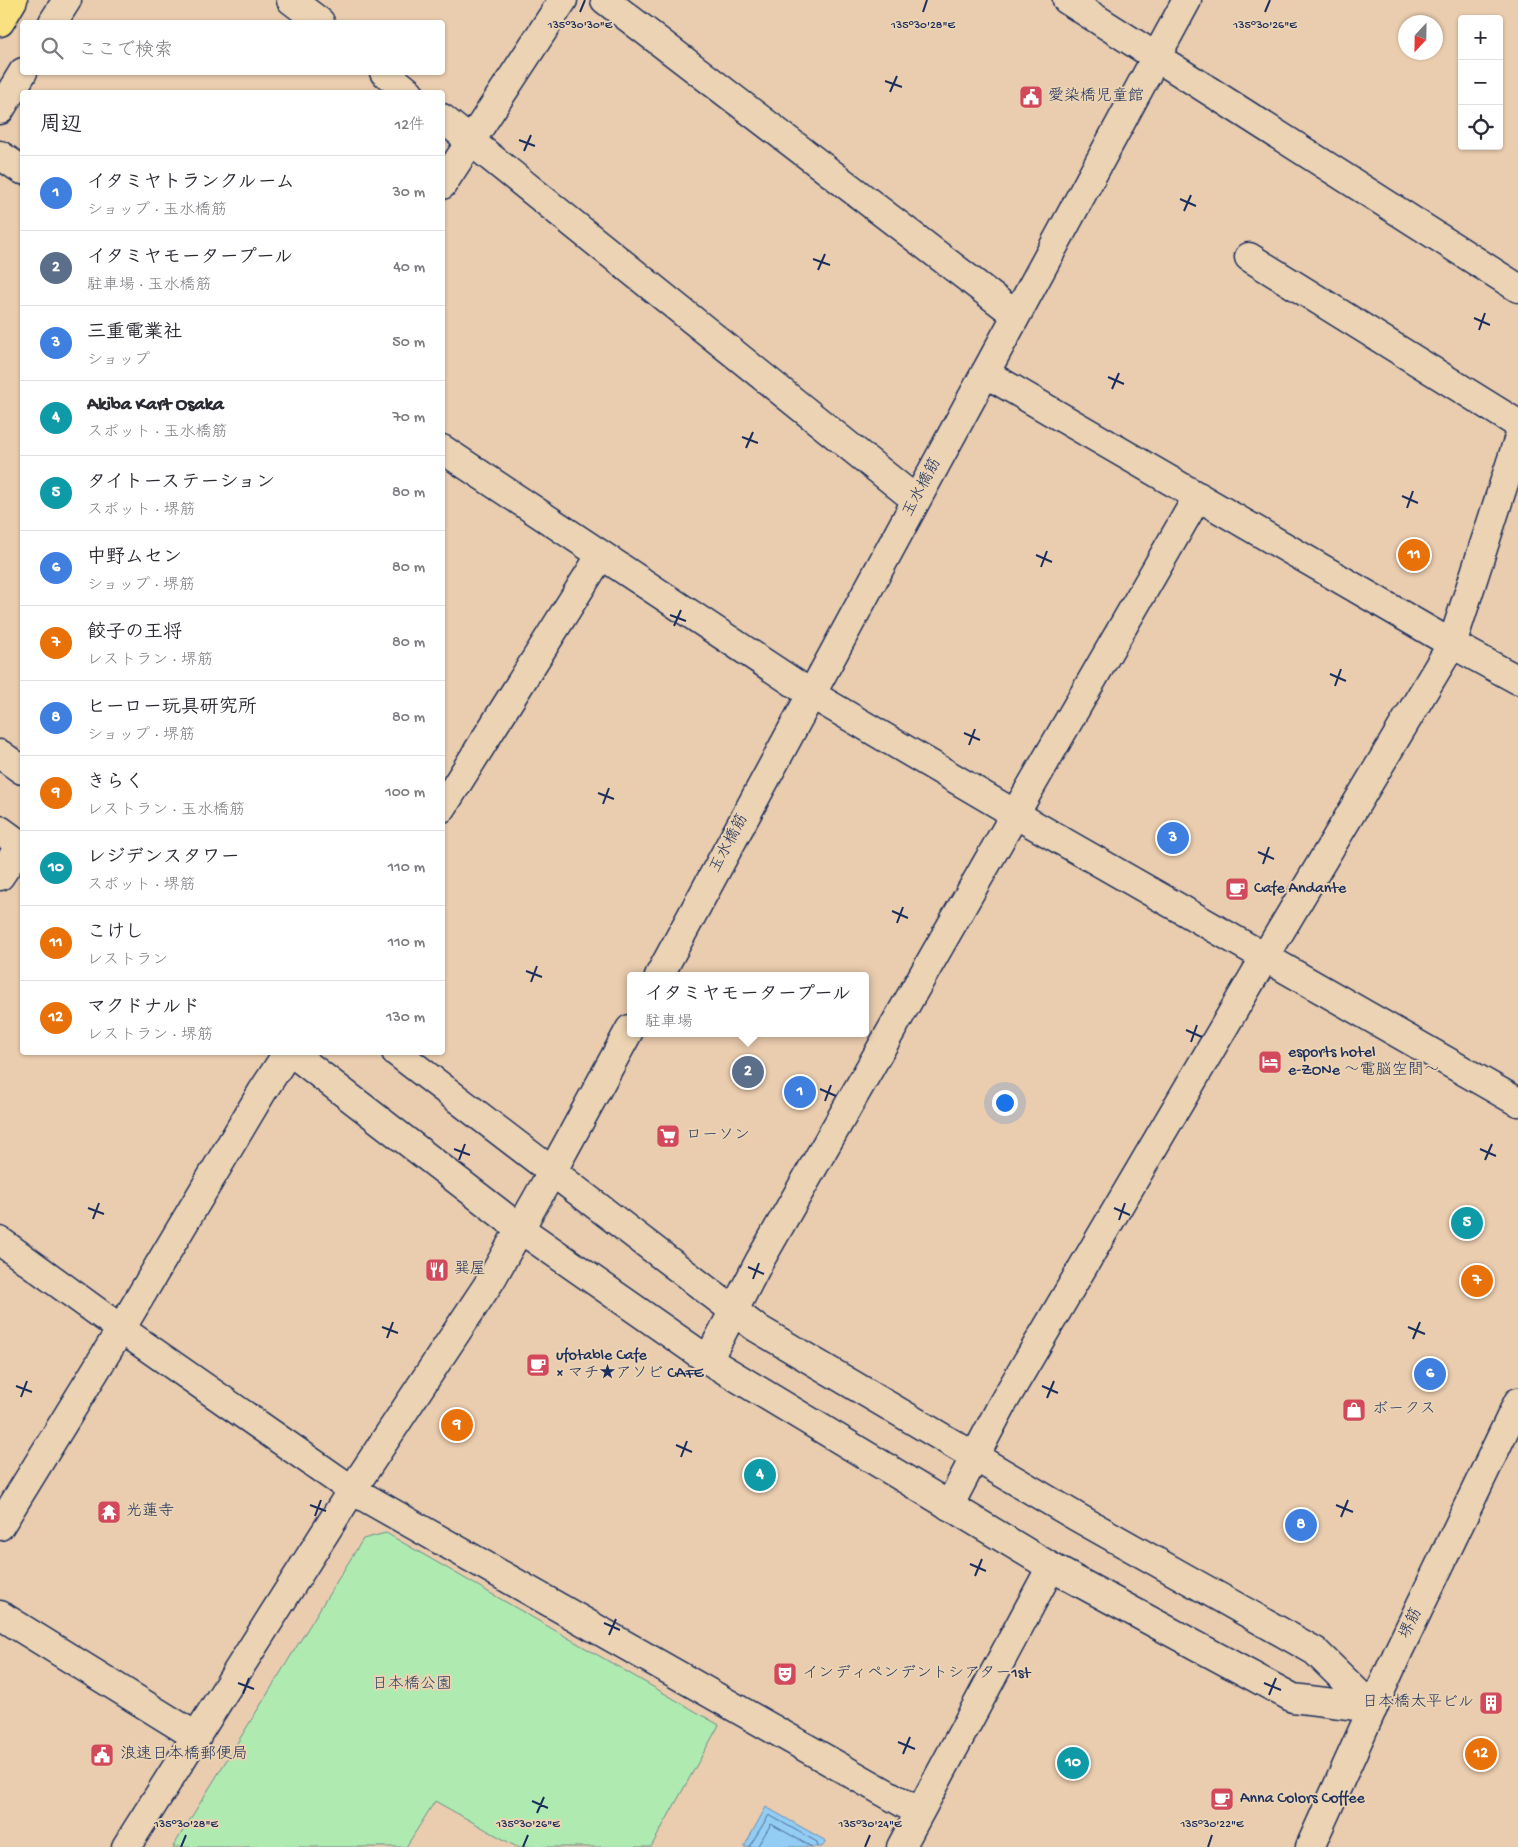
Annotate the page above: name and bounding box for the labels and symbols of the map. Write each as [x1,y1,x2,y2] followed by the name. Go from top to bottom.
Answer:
[1398,15,1443,60] north arrow
[547,19,613,33] text: 135°30'30"E
[890,19,955,33] text: 135°30'28"E
[1232,19,1297,33] text: 135°30'26"E
[1018,84,1044,110] public building icon: 愛染橋児童館
[1048,86,1144,107] place label: 愛染橋児童館
[899,455,946,521] street label: 玉水橋筋
[1398,536,1430,574] pin: 11
[706,811,753,877] street label: 玉水橋筋
[1157,819,1189,857] pin: 3
[1224,876,1250,902] cafe icon: Cafe Andante
[1254,880,1347,899] place label: Cafe Andante
[1288,1044,1440,1081] place label: esports hotel e-ZONe ～電脳空間～
[1257,1049,1283,1075] hotel icon: esports hotel e-ZONe ～電脳空間～
[732,1053,764,1091] pin: 2
[784,1073,816,1111] pin: 1
[992,1090,1018,1116] your location
[655,1123,681,1149] supermarket icon: ローソン
[686,1127,750,1146] place label: ローソン
[1451,1204,1483,1242] pin: 5
[424,1257,450,1283] restaurant icon: 巽屋
[454,1260,486,1280] place label: 巽屋
[1461,1262,1493,1300] pin: 7
[556,1347,705,1384] place label: ufotable Cafe × マチ★アソビ CAFE
[525,1352,551,1378] cafe icon: ufotable Cafe × マチ★アソビ CAFE
[1414,1355,1446,1393] pin: 6
[1341,1397,1367,1423] shop icon: ボークス
[1372,1401,1436,1420] place label: ボークス
[441,1406,473,1444] pin: 9
[744,1456,776,1494] pin: 4
[96,1499,122,1525] temple icon: 光蓮寺
[126,1502,174,1522] place label: 光蓮寺
[1285,1506,1317,1544] pin: 8
[1396,1605,1428,1643] street label: 堺筋
[772,1661,798,1687] theatre icon: インディペンデントシアター1st
[802,1664,1032,1684] place label: インディペンデントシアター1st
[372,1675,452,1695] park label: 日本橋公園
[1478,1690,1504,1716] building icon: 日本橋太平ビル
[1362,1693,1474,1713] place label: 日本橋太平ビル
[1465,1735,1497,1773] pin: 12
[89,1742,115,1768] public building icon: 浪速日本橋郵便局
[120,1744,248,1765] place label: 浪速日本橋郵便局
[1057,1744,1089,1782] pin: 10
[1209,1786,1235,1812] cafe icon: Anna Colors Coffee
[1240,1790,1365,1809] place label: Anna Colors Coffee
[153,1818,218,1832] text: 135°30'28"E
[495,1818,560,1832] text: 135°30'26"E
[838,1818,902,1832] text: 135°30'24"E
[1179,1818,1244,1832] text: 135°30'22"E

